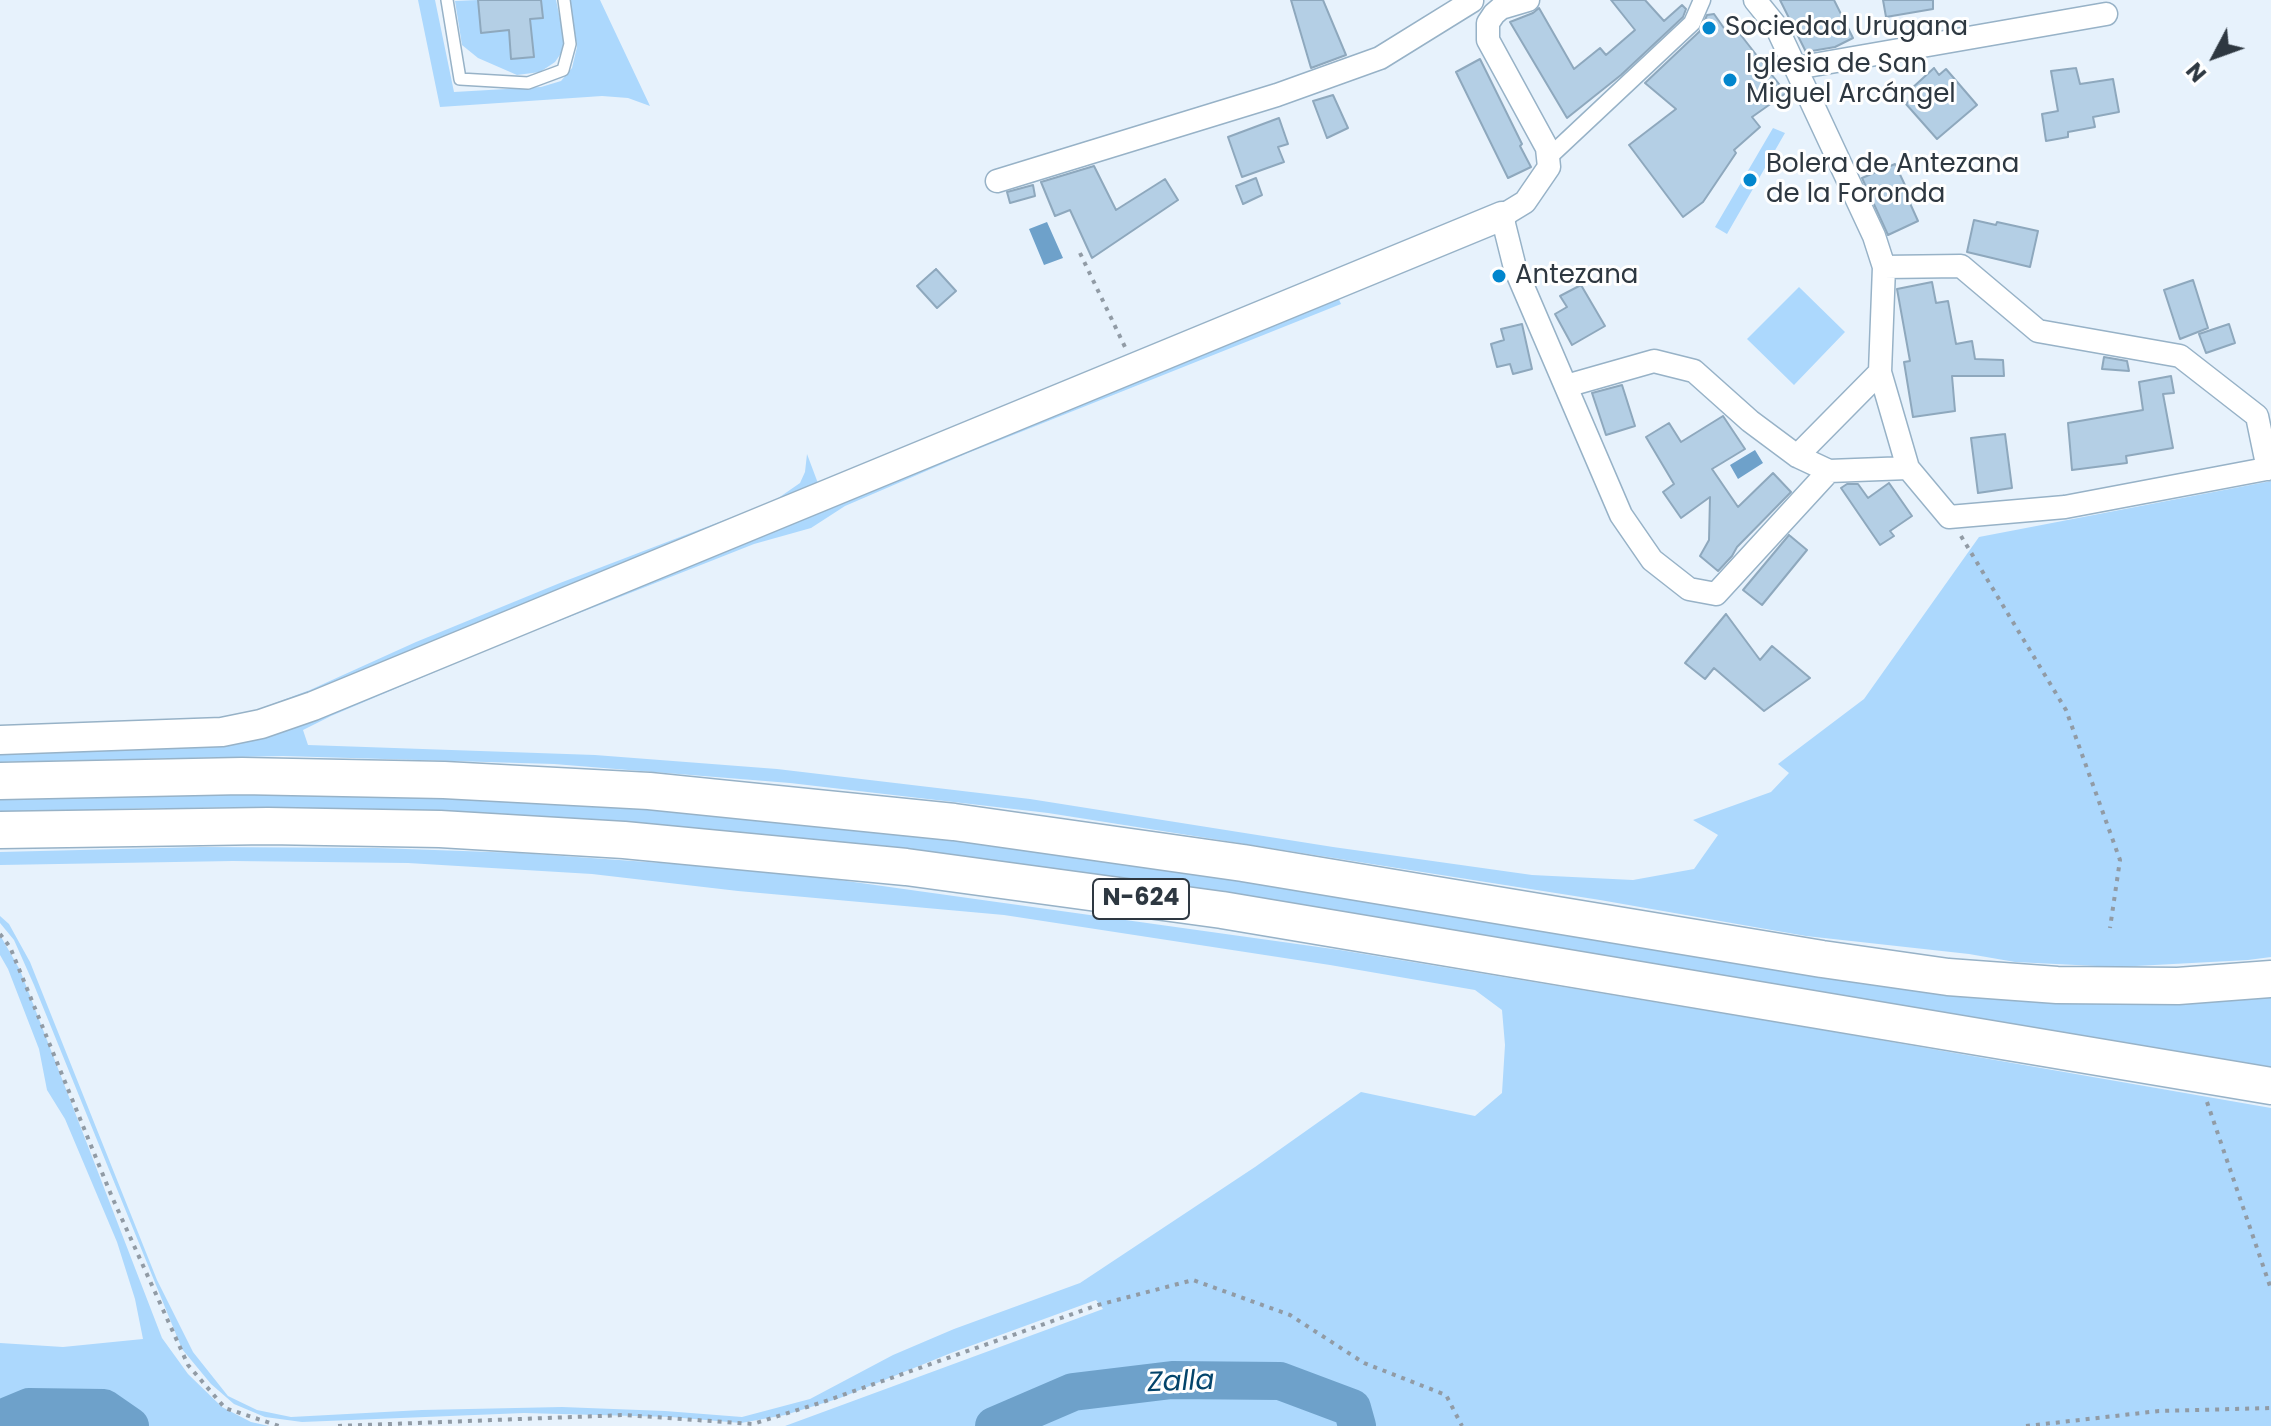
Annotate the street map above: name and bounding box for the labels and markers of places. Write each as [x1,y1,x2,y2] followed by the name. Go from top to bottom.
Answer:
[1725,12,1968,44] place label: Sociedad Urugana
[1700,19,1718,37] marker: Sociedad Urugana
[1746,49,1956,110] place label: Iglesia de San Miguel Arcángel
[1721,71,1739,89] marker: Iglesia de San Miguel Arcángel
[1766,149,2019,210] place label: Bolera de Antezana de la Foronda
[1741,171,1759,189] marker: Bolera de Antezana de la Foronda
[1515,260,1638,292] place label: Antezana
[1490,267,1508,285] marker: Antezana

